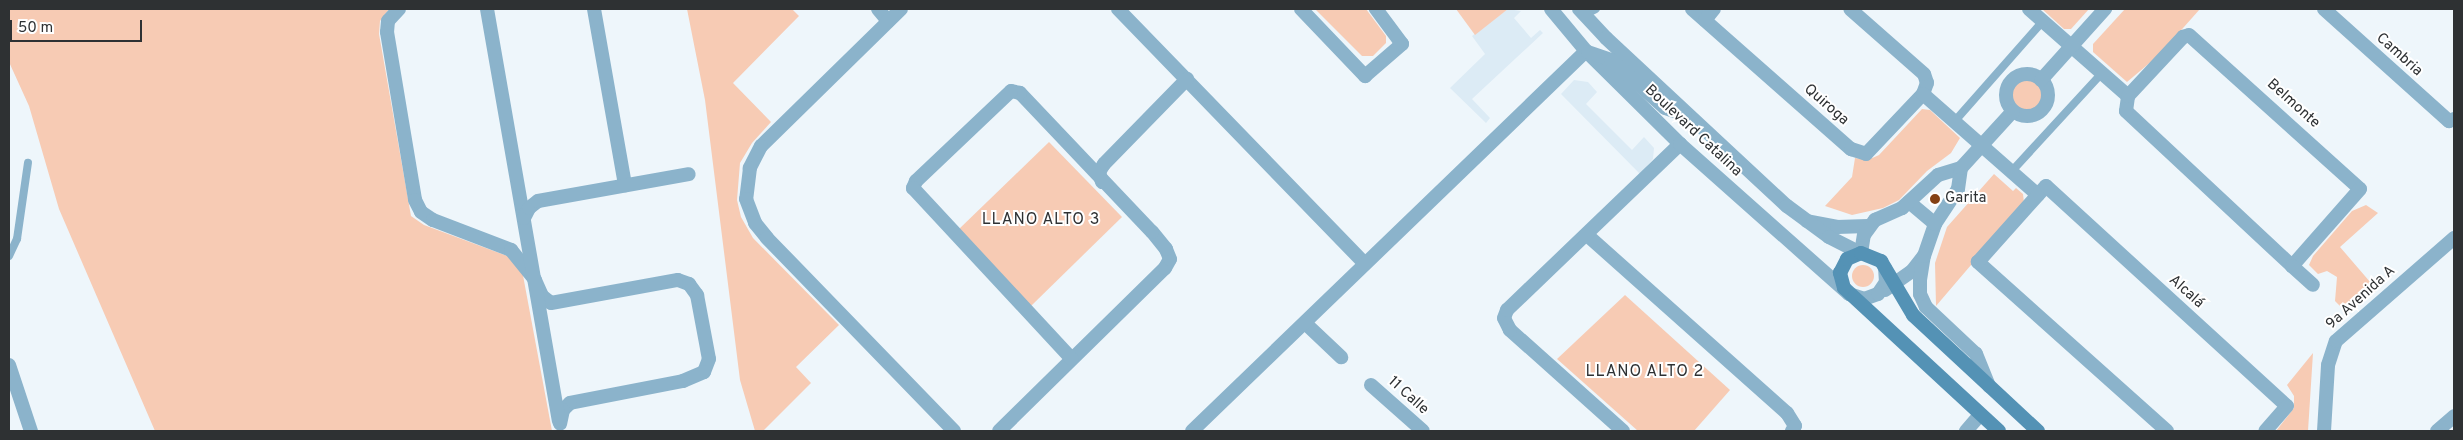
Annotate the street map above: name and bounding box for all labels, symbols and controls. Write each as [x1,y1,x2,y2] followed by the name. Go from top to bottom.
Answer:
[12,10,145,42] scale bar
[18,19,53,38] text: 50 m
[2372,29,2426,81] street label: Cambria
[2263,76,2323,132] street label: Belmonte
[1641,81,1745,181] street label: Boulevard Catalina
[1800,81,1852,129] street label: Quiroga
[1945,190,1986,208] place label: Garita
[1929,193,1941,205] marker: Garita
[980,210,1102,230] district label: LLANO ALTO 3
[2322,262,2400,334] street label: 9a Avenida A
[2165,272,2207,312] street label: Alcalá
[1584,362,1706,382] district label: LLANO ALTO 2
[1384,373,1432,419] street label: 11 Calle

